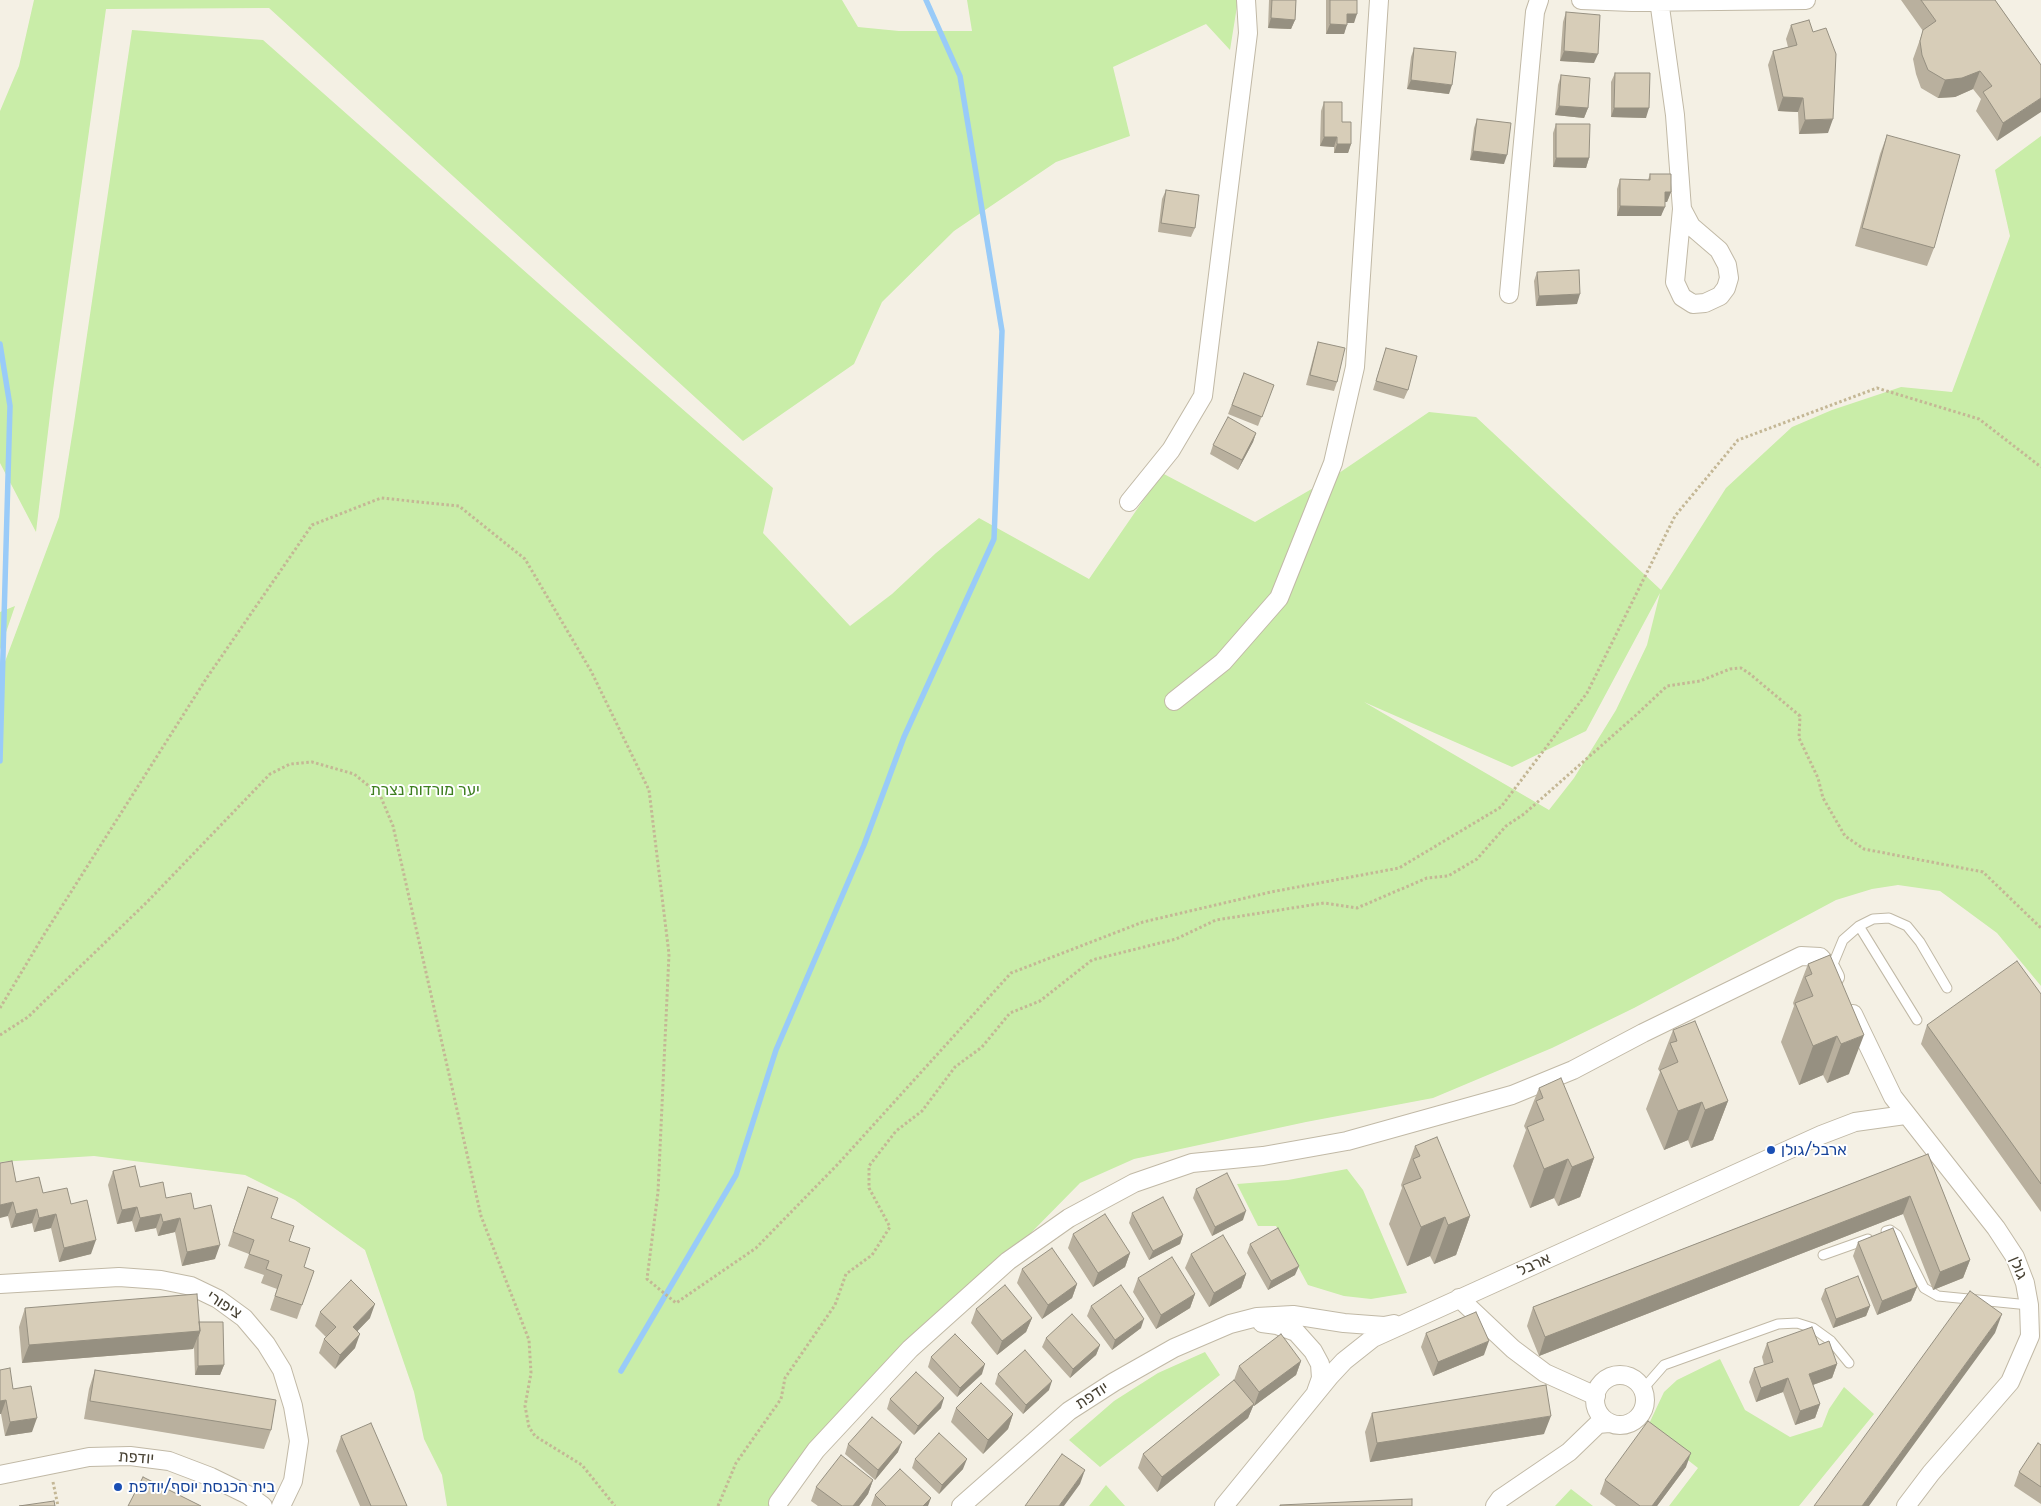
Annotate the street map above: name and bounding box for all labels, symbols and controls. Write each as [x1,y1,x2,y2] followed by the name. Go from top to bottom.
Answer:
[370,780,480,800] park label: יער מורדות נצרת
[1781,1140,1847,1160] place label: ארבל/גולן
[1765,1144,1777,1156] marker: ארבל/גולן
[1514,1249,1554,1281] street label: ארבל
[2005,1253,2031,1283] street label: גולן
[203,1287,245,1323] street label: ציפורי
[1072,1378,1112,1414] street label: יודפת
[117,1447,155,1469] street label: יודפת
[128,1477,275,1497] place label: בית הכנסת יוסף/יודפת
[112,1481,124,1493] marker: בית הכנסת יוסף/יודפת

